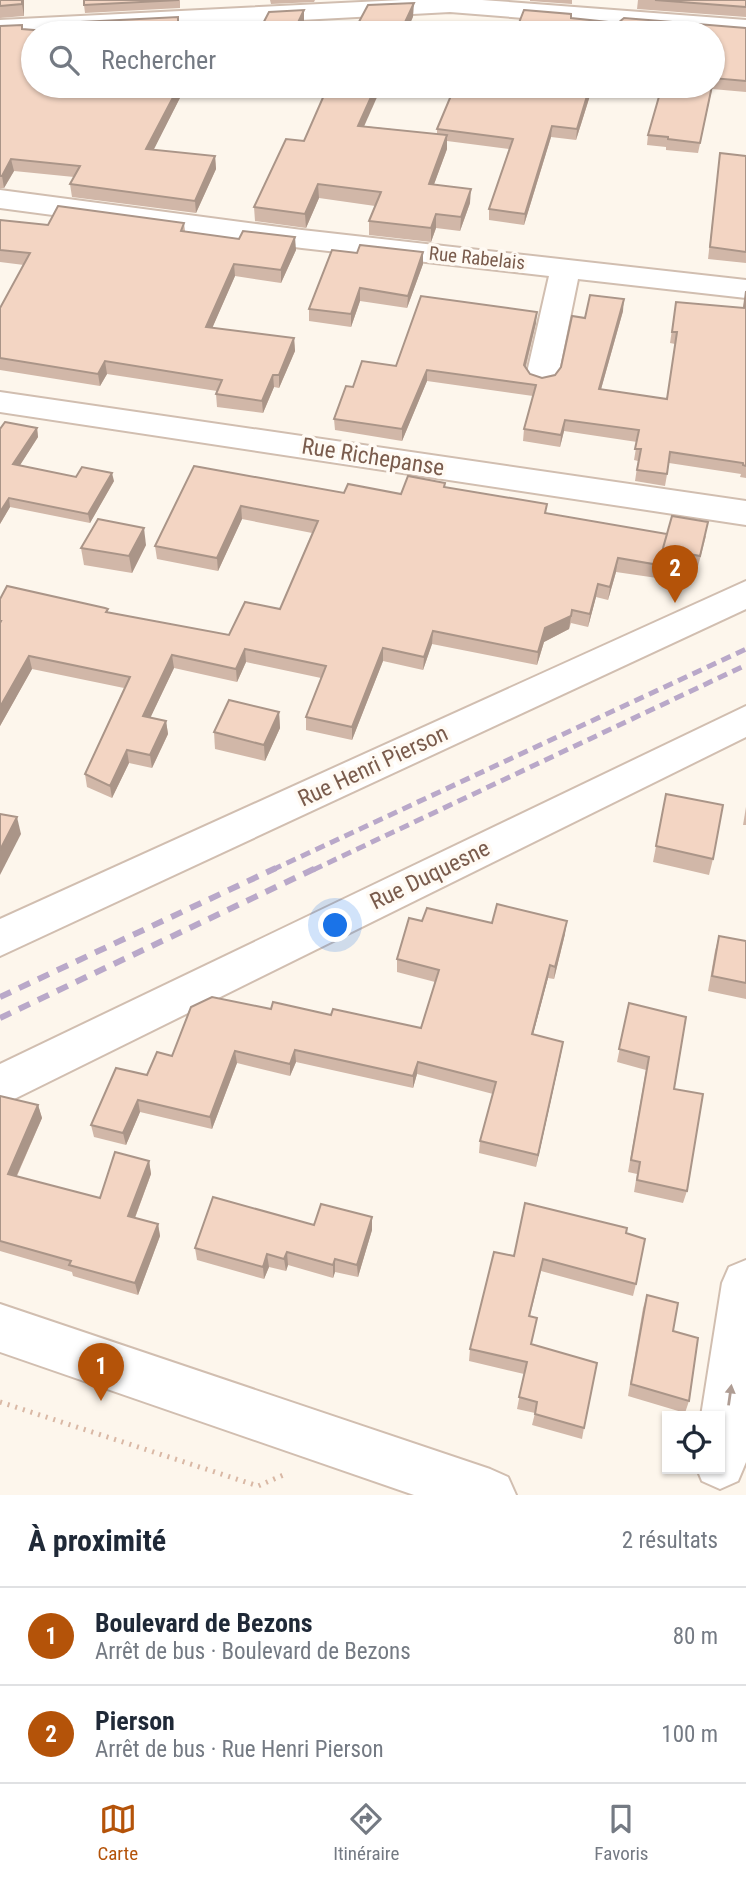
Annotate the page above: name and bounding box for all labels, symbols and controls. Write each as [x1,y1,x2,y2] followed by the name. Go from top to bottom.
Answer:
[21,21,725,98] search box
[45,41,83,79] icon: search
[101,45,216,75] text: Rechercher
[428,242,526,274] street label: Rue Rabelais
[300,432,446,482] street label: Rue Richepanse
[652,545,698,603] pin: 2
[294,720,452,812] street label: Rue Henri Pierson
[366,834,494,916] street label: Rue Duquesne
[318,908,352,942] your location
[78,1343,124,1401] pin: 1
[724,1384,735,1406] one-way arrow
[662,1411,725,1474] map controls
[662,1411,725,1474] button: locate
[28,1523,166,1558] text: À proximité
[622,1527,718,1554] text: 2 résultats
[95,1608,313,1638] text: Boulevard de Bezons
[45,1623,57,1650] text: 1
[673,1623,718,1650] text: 80 m
[95,1638,411,1665] text: Arrêt de bus · Boulevard de Bezons
[95,1706,175,1736] text: Pierson
[45,1721,57,1748] text: 2
[661,1721,718,1748] text: 100 m
[95,1736,384,1763] text: Arrêt de bus · Rue Henri Pierson
[97,1800,138,1865] tab: Carte
[333,1800,399,1865] tab: Itinéraire
[594,1800,648,1865] tab: Favoris

